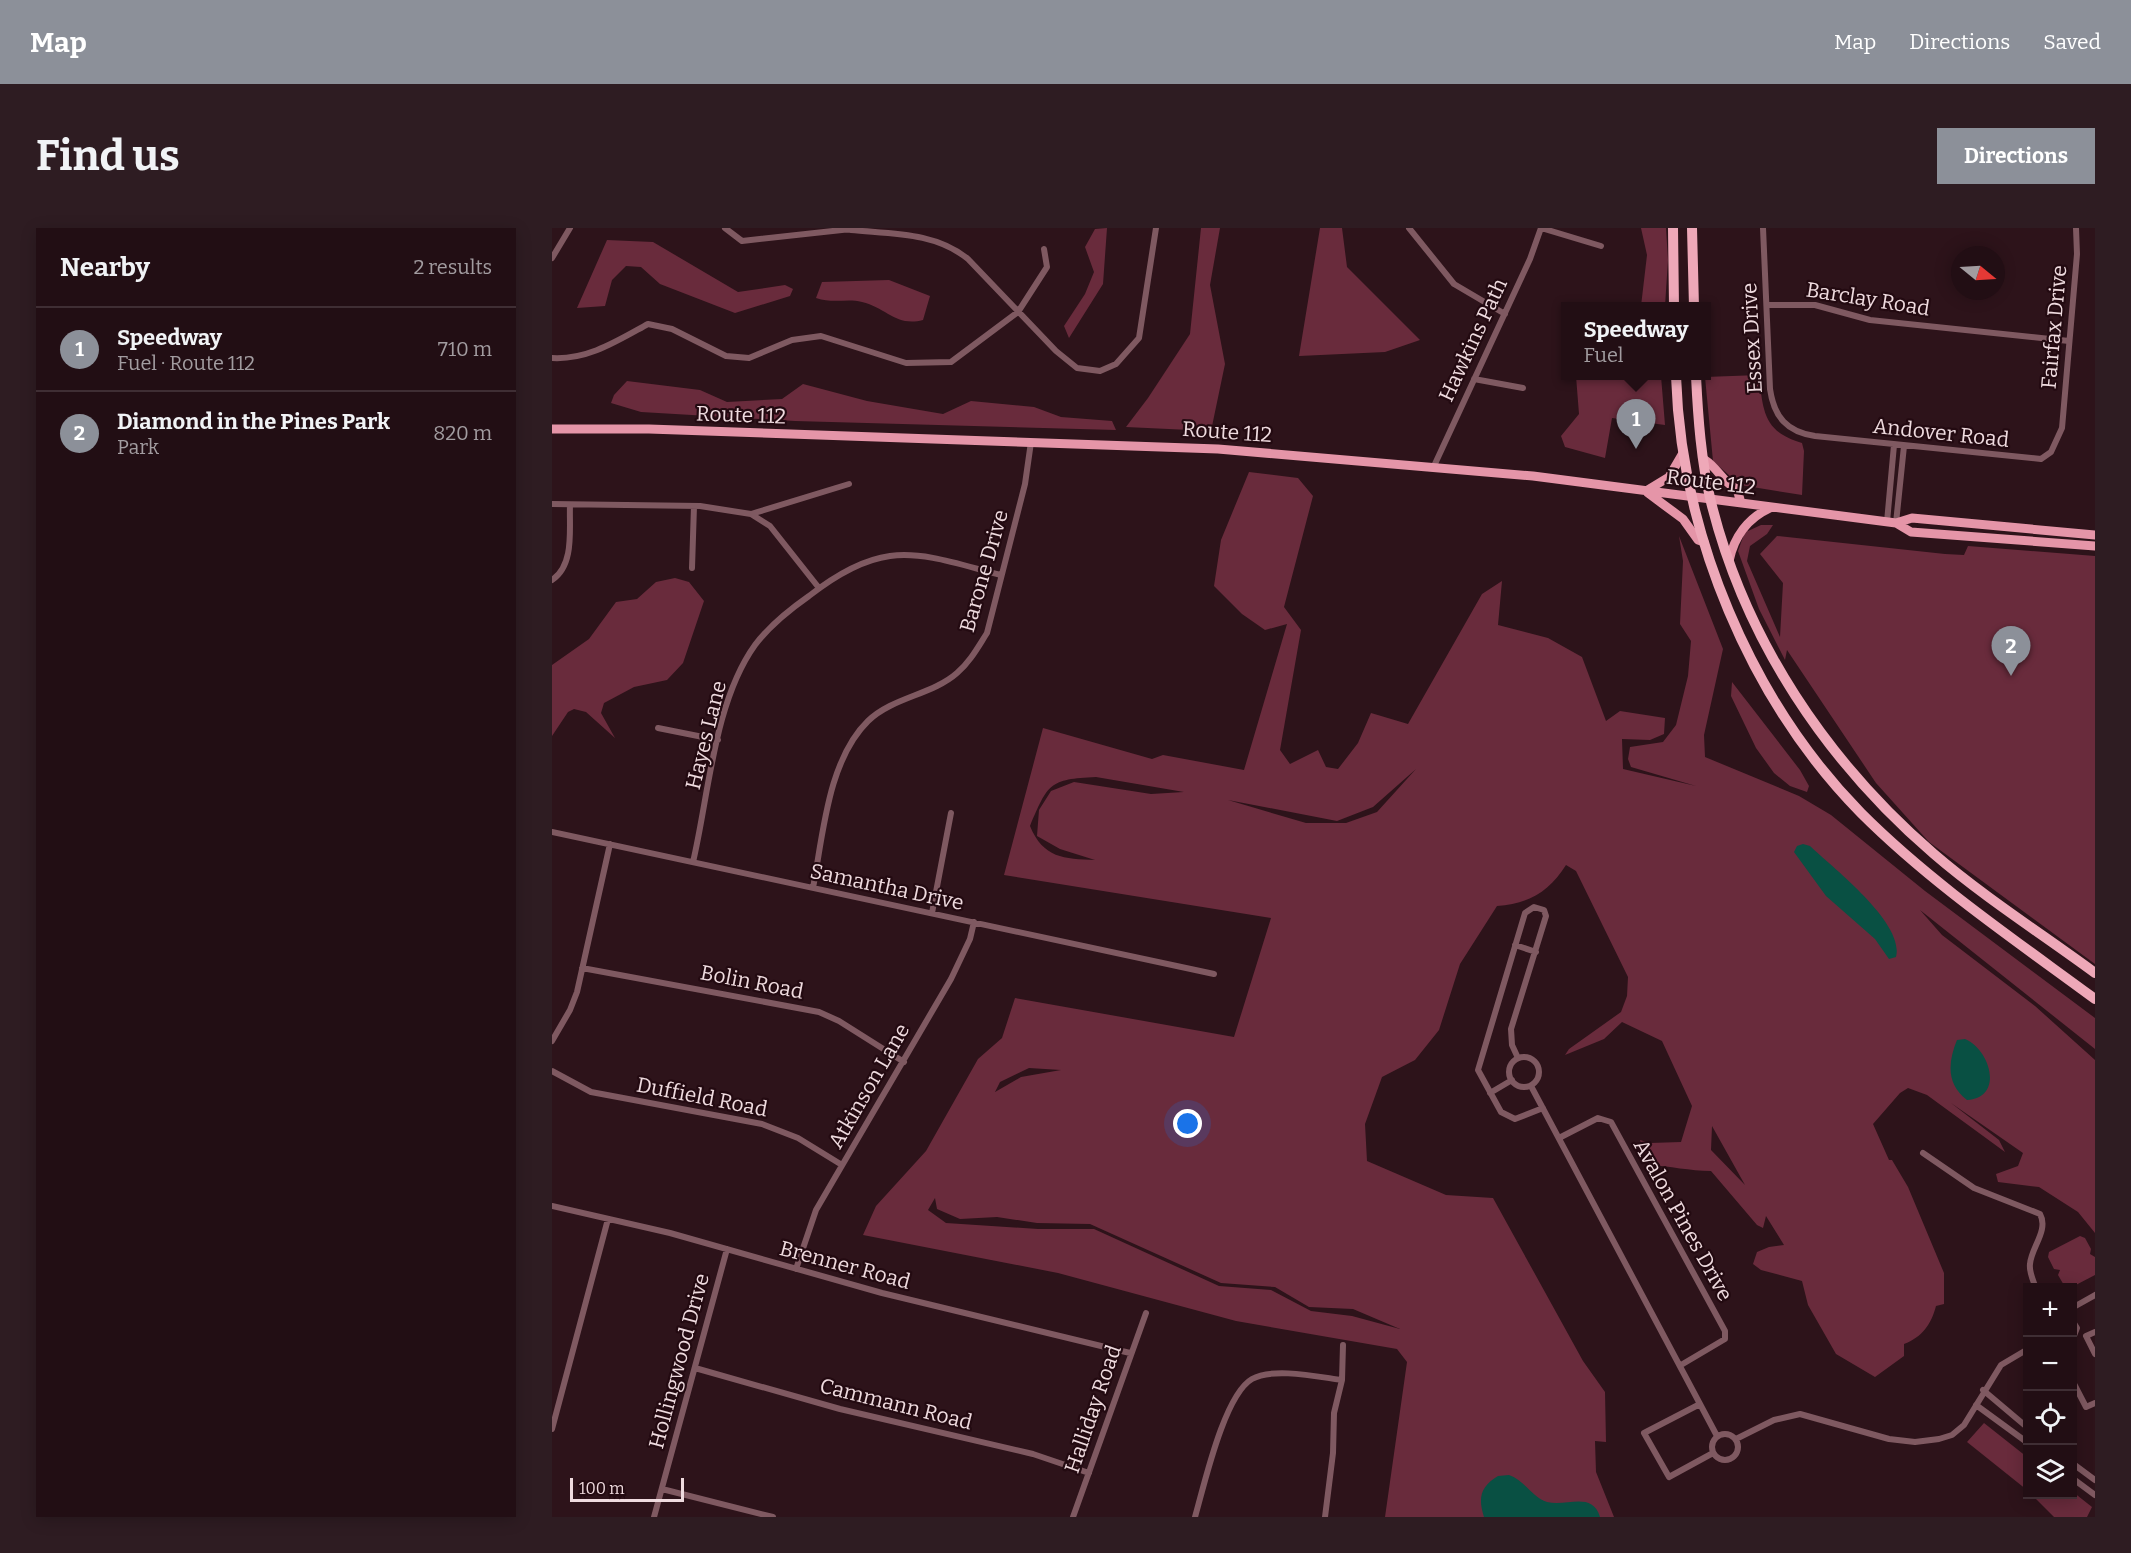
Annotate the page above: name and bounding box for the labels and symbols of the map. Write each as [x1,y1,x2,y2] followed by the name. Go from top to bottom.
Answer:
[1951,246,2005,300] north arrow
[2036,264,2072,390] street label: Fairfax Drive
[1433,274,1513,406] street label: Hawkins Path
[1804,276,1932,322] street label: Barclay Road
[1736,282,1768,394] street label: Essex Drive
[696,400,786,430] street label: Route 112
[1616,400,1656,449] pin: 1
[1872,413,2010,453] street label: Andover Road
[1181,416,1273,448] street label: Route 112
[1665,464,1757,500] street label: Route 112
[954,507,1014,635] street label: Barone Drive
[1992,626,2030,676] pin: 2
[680,678,732,792] street label: Hayes Lane
[808,858,966,916] street label: Samantha Drive
[698,959,806,1005] street label: Bolin Road
[823,1019,915,1153] street label: Atkinson Lane
[634,1072,770,1122] street label: Duffield Road
[1173,1109,1202,1138] your location
[1628,1135,1738,1305] street label: Avalon Pines Drive
[777,1235,913,1295] street label: Brenner Road
[643,1270,715,1452] street label: Hollingwood Drive
[1059,1341,1127,1477] street label: Halliday Road
[817,1372,975,1436] street label: Cammann Road
[570,1475,684,1502] scale bar

